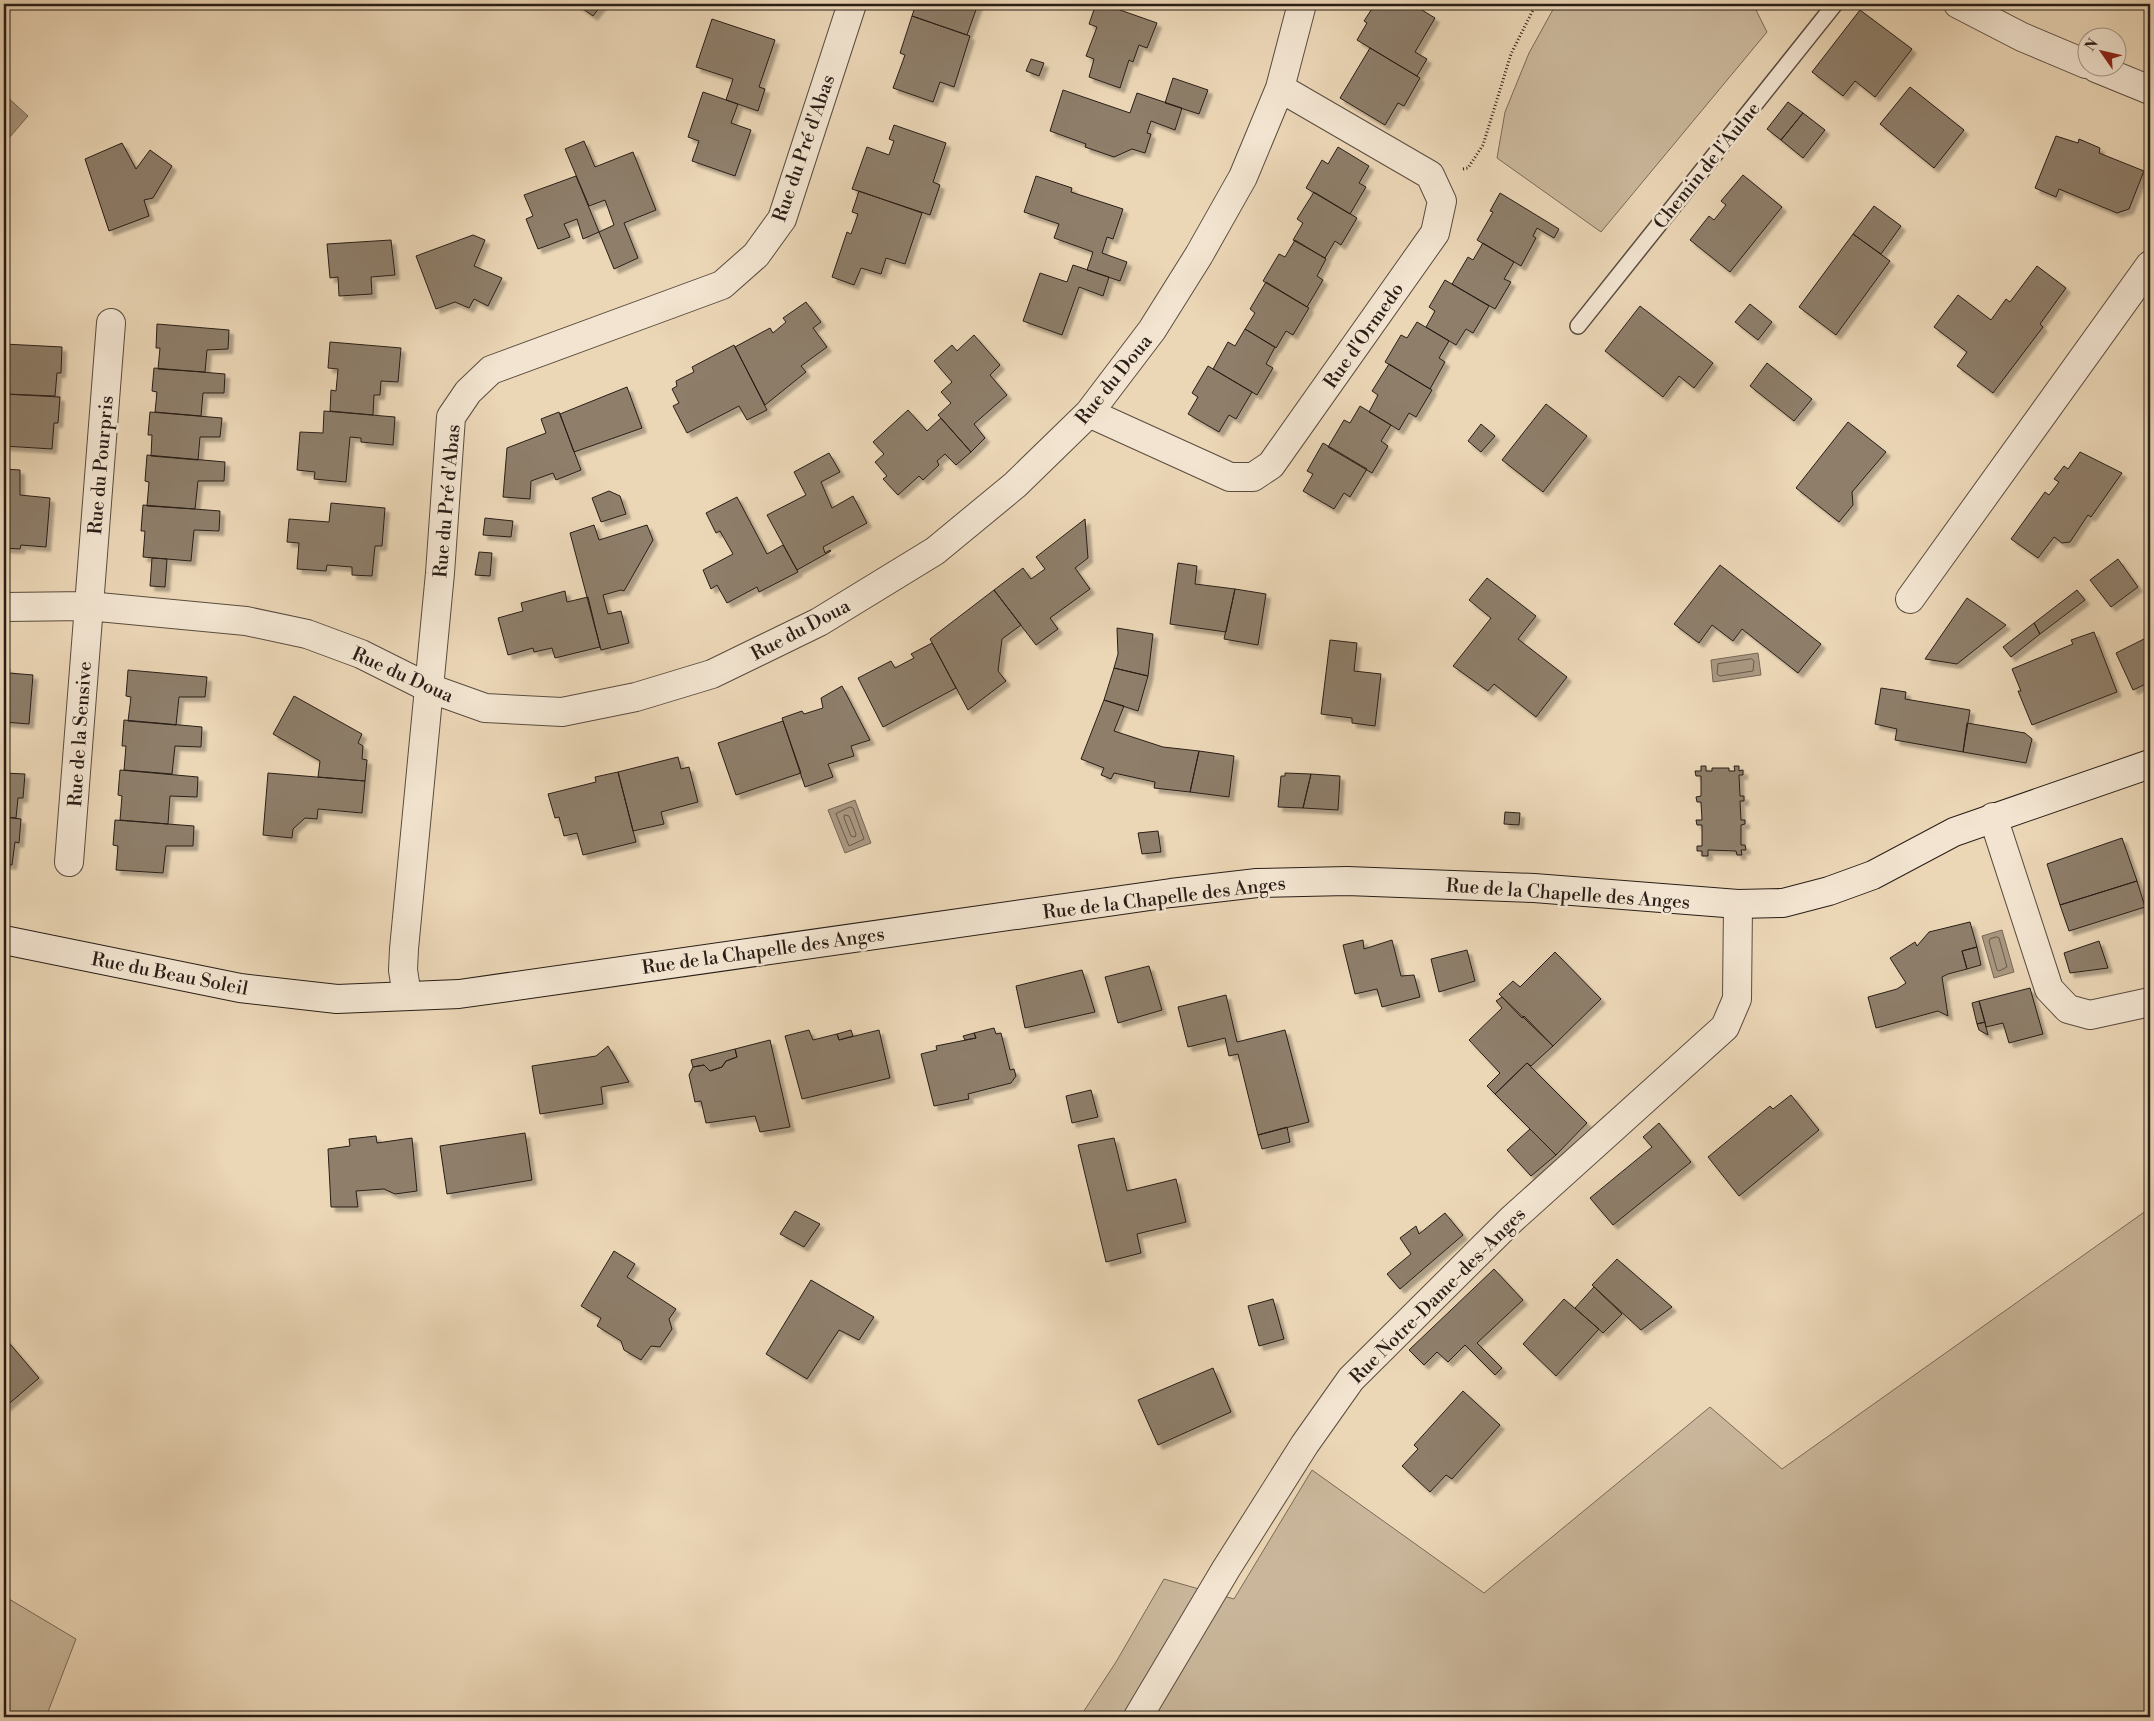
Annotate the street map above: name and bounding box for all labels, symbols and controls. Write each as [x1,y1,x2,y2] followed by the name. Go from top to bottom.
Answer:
[2076,28,2126,78] north arrow
[2081,36,2103,55] text: N
[768,72,840,225] street label: Rue du Pré d'Abas
[1648,97,1765,234] street label: Chemin de l'Aulne
[1319,278,1409,393] street label: Rue d'Ormedo
[1070,329,1158,429] street label: Rue du Doua
[83,395,119,535] street label: Rue du Pourpris
[428,423,466,579] street label: Rue du Pré d'Abas
[747,594,855,666] street label: Rue du Doua
[348,642,458,708] street label: Rue du Doua
[63,660,97,808] street label: Rue de la Sensive
[1041,871,1287,925] street label: Rue de la Chapelle des Anges
[1445,873,1691,915] street label: Rue de la Chapelle des Anges
[640,922,886,980] street label: Rue de la Chapelle des Anges
[89,947,251,1001] street label: Rue du Beau Soleil
[1344,1202,1531,1389] street label: Rue Notre-Dame-des-Anges

